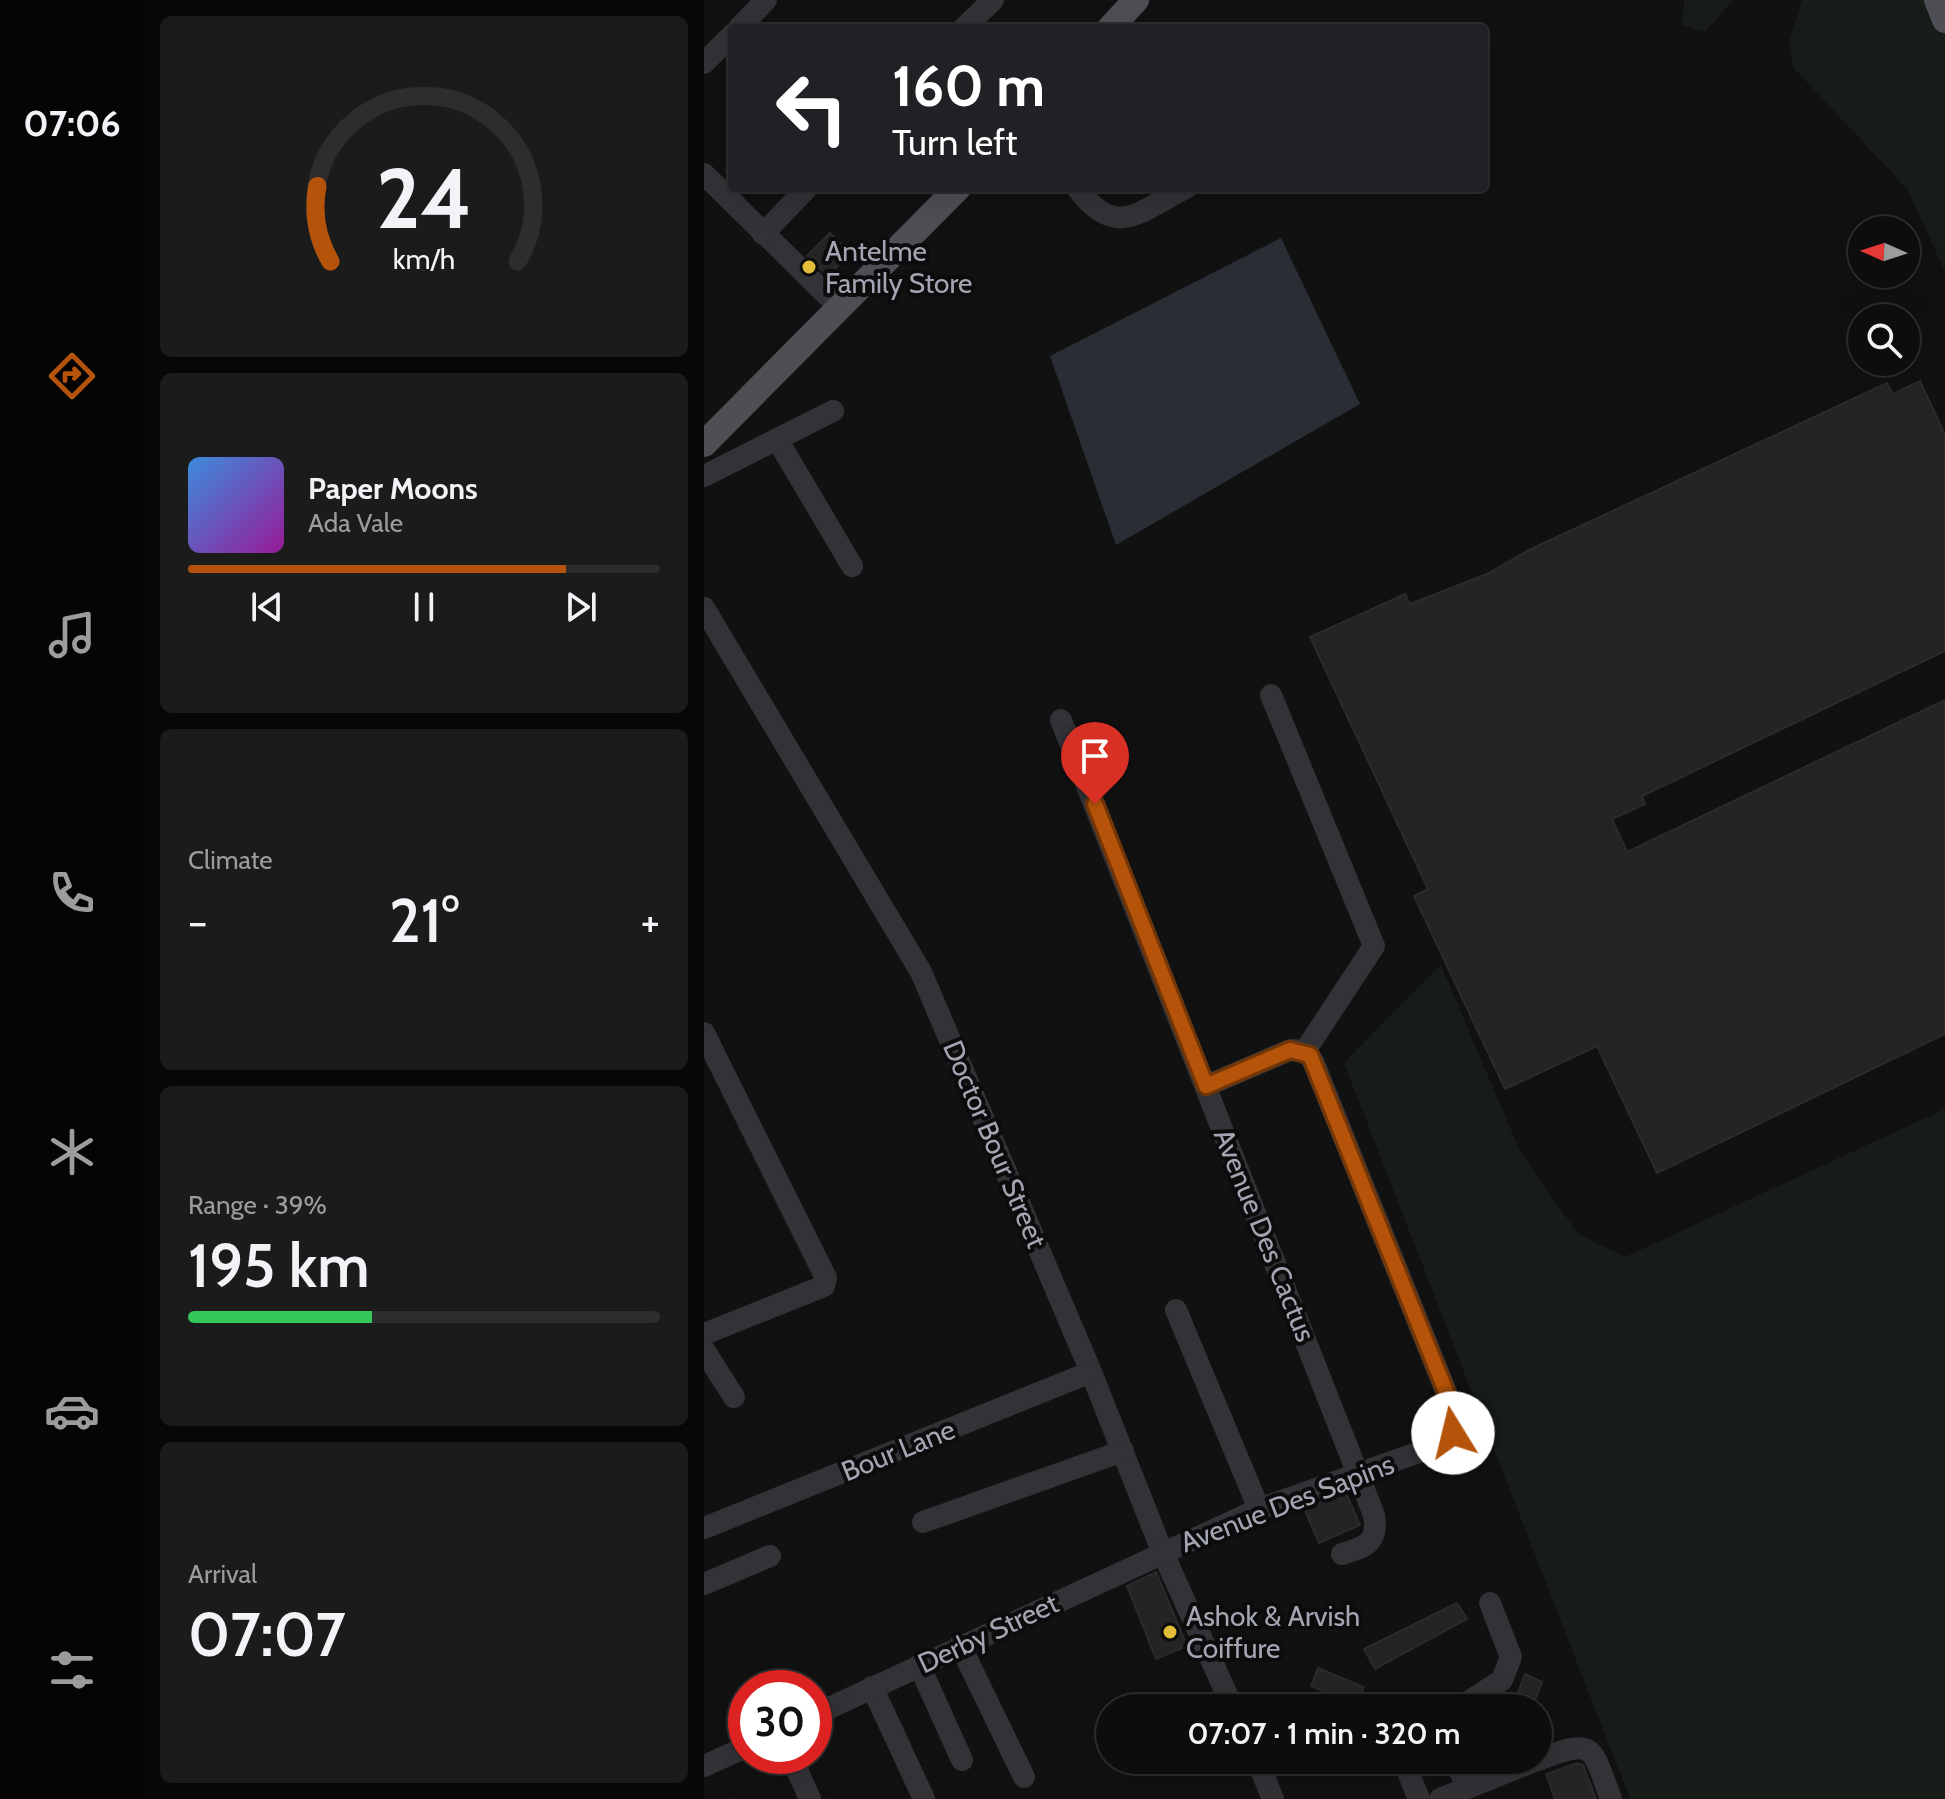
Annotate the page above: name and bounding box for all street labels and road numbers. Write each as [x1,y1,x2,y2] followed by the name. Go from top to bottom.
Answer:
[936,1035,1054,1253] street label: Doctor Bour Street
[1207,1124,1323,1346] street label: Avenue Des Cactus
[836,1412,960,1488] street label: Bour Lane
[1175,1447,1399,1559] street label: Avenue Des Sapins
[912,1586,1064,1680] street label: Derby Street

